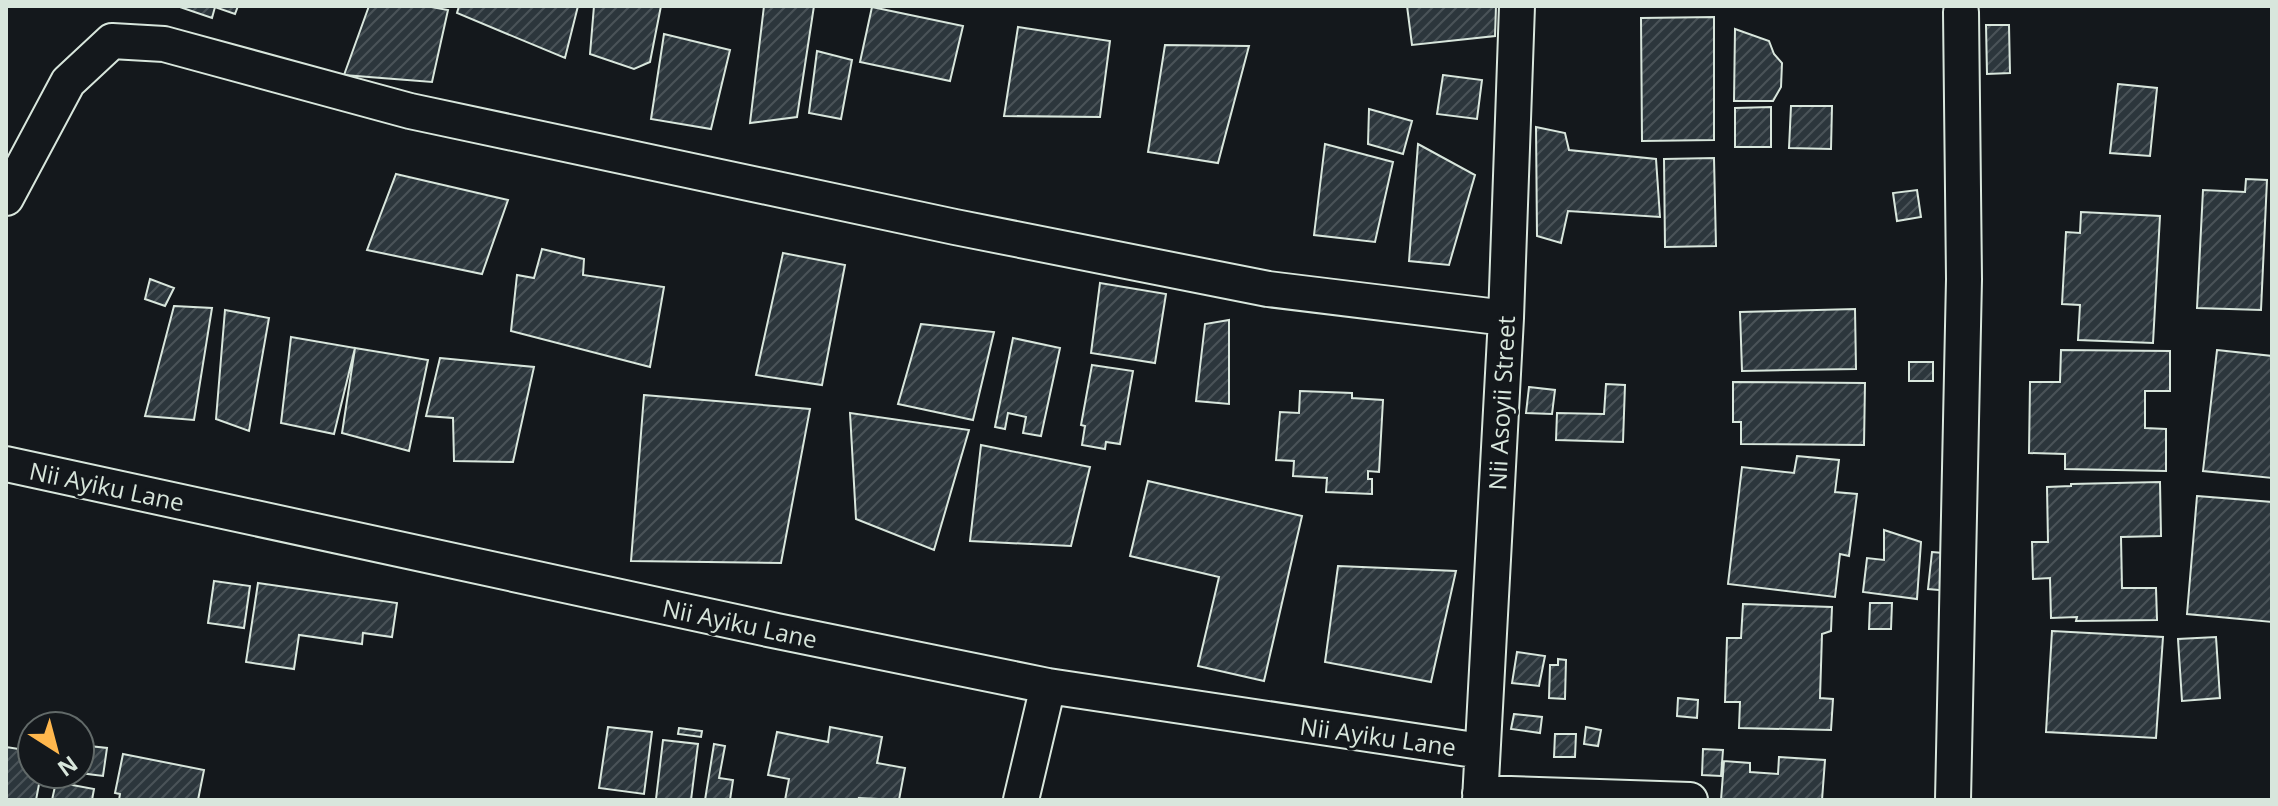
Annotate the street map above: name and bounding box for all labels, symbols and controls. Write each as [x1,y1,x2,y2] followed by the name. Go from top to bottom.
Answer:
[1480,315,1522,491] street label: Nii Asoyii Street
[27,454,187,518] street label: Nii Ayiku Lane
[660,591,820,655] street label: Nii Ayiku Lane
[1298,709,1458,763] street label: Nii Ayiku Lane
[16,710,96,790] north arrow
[52,750,84,784] text: N

